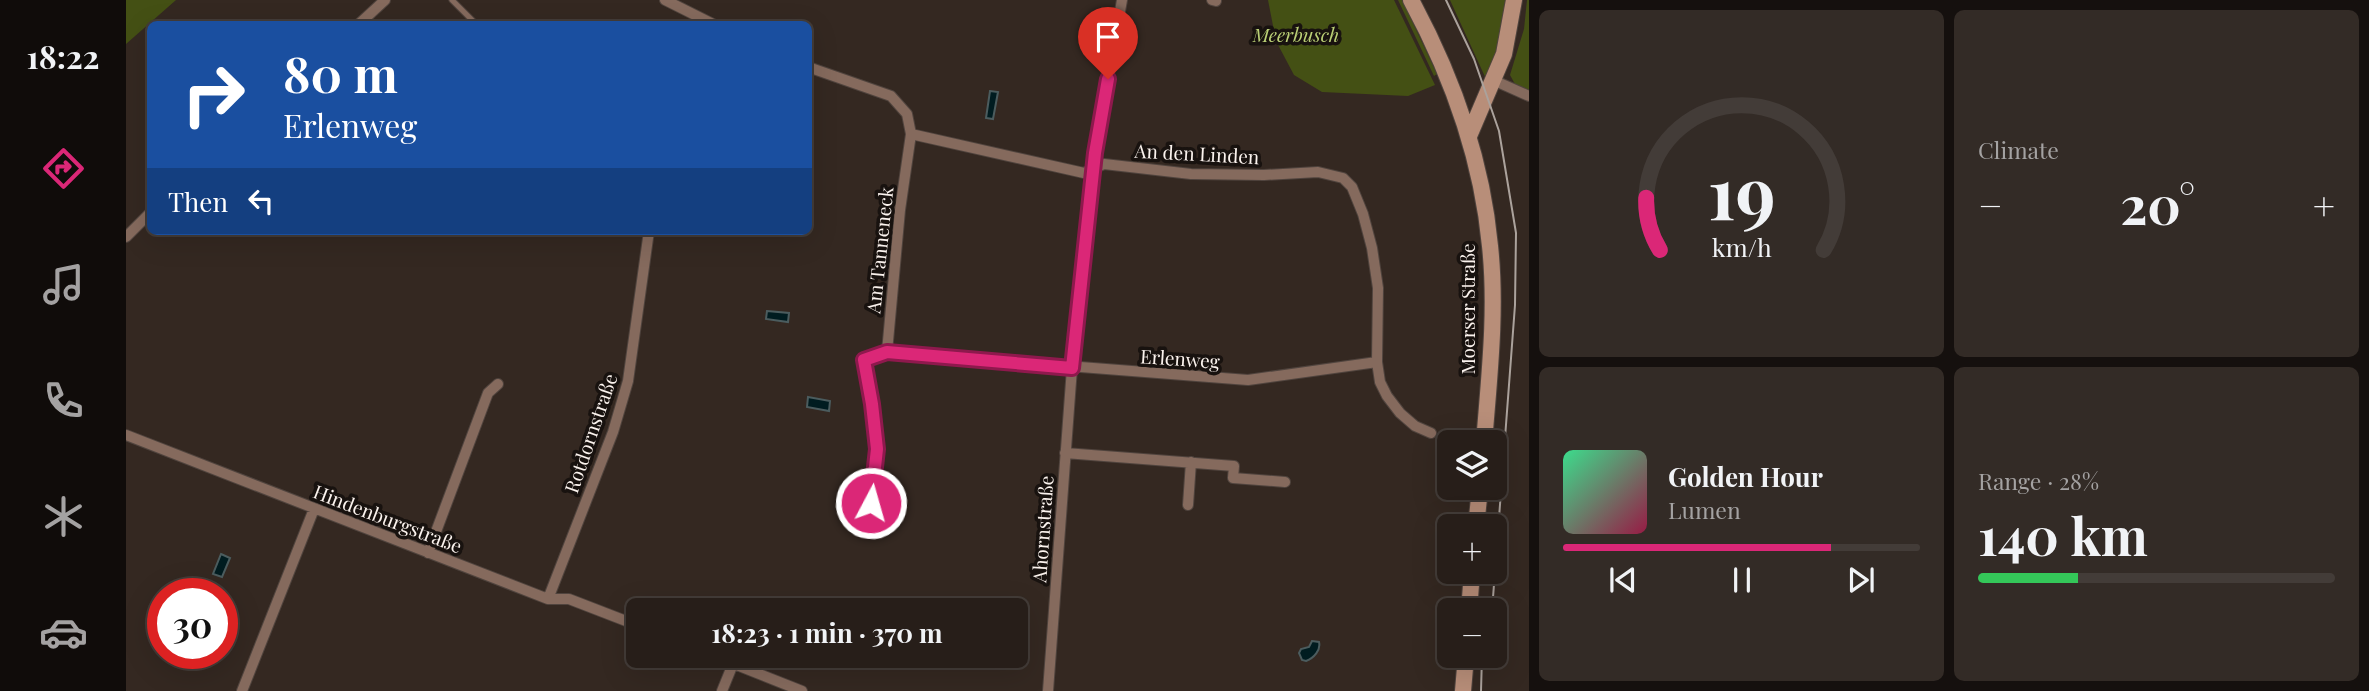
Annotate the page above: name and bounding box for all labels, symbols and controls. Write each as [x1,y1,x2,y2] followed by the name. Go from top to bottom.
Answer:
[1078,7,1138,79] pin
[1089,18,1127,56] icon: arrive
[1252,21,1339,47] park label: Meerbusch
[27,34,99,77] text: 18:22
[283,40,398,105] text: 80 m
[168,49,259,140] icon: right
[283,103,417,146] text: Erlenweg
[1978,134,2059,165] text: Climate
[1133,137,1261,169] street label: An den Linden
[1707,141,1776,238] text: 19
[39,144,88,193] icon: directions
[2120,169,2195,238] text: 20°
[1978,179,2003,230] text: −
[2313,179,2335,230] text: +
[242,182,280,220] icon: left
[168,184,228,219] text: Then
[859,185,899,316] street label: Am Tanneneck
[1712,229,1772,262] text: km/h
[1454,243,1480,375] street label: Moerser Straße
[39,260,88,309] icon: music
[1139,342,1221,374] street label: Erlenweg
[557,370,623,496] street label: Rotdornstraße
[39,376,88,425] icon: phone
[1437,430,1507,668] map controls
[1437,430,1507,500] button: layers
[1668,459,1823,494] text: Golden Hour
[1978,465,2099,496] text: Range · 28%
[834,466,908,540] position arrow
[1025,475,1059,584] street label: Ahornstraße
[310,478,466,558] street label: Hindenburgstraße
[39,492,88,541] icon: climate
[1668,494,1741,525] text: Lumen
[1978,500,2148,569] text: 140 km
[1437,514,1507,584] button: +
[1604,561,1642,599] icon: previous
[1723,561,1761,599] icon: pause
[1842,561,1880,599] icon: next
[147,578,238,669] speed limit sign: 30
[1437,598,1507,668] button: −
[39,608,88,657] icon: car
[711,615,943,650] text: 18:23 · 1 min · 370 m

